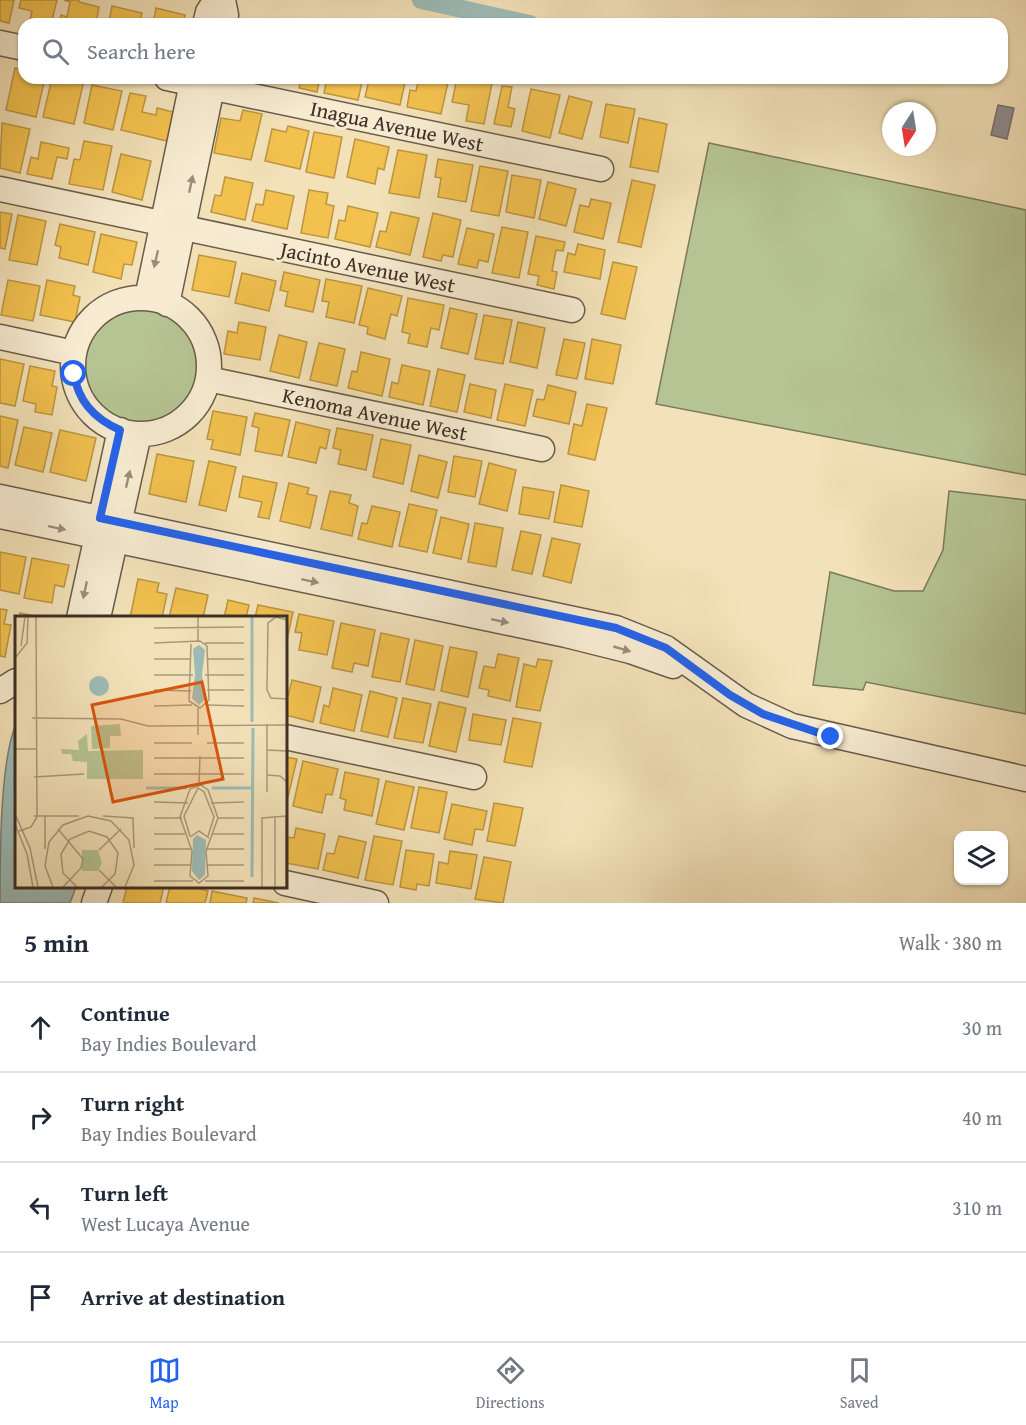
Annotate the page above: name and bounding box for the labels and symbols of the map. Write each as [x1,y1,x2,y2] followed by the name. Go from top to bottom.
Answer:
[308,93,487,160] street label: Inagua Avenue West
[882,102,936,156] north arrow
[187,175,196,194] one-way arrow
[275,233,459,301] street label: Jacinto Avenue West
[151,249,160,268] one-way arrow
[60,360,86,386] route start
[280,379,471,449] street label: Kenoma Avenue West
[124,470,134,488] one-way arrow
[48,523,67,533] one-way arrow
[300,577,319,586] one-way arrow
[80,581,89,600] one-way arrow
[15,616,286,888] inset map
[491,617,510,627] one-way arrow
[613,645,631,654] one-way arrow
[817,723,843,749] route end

